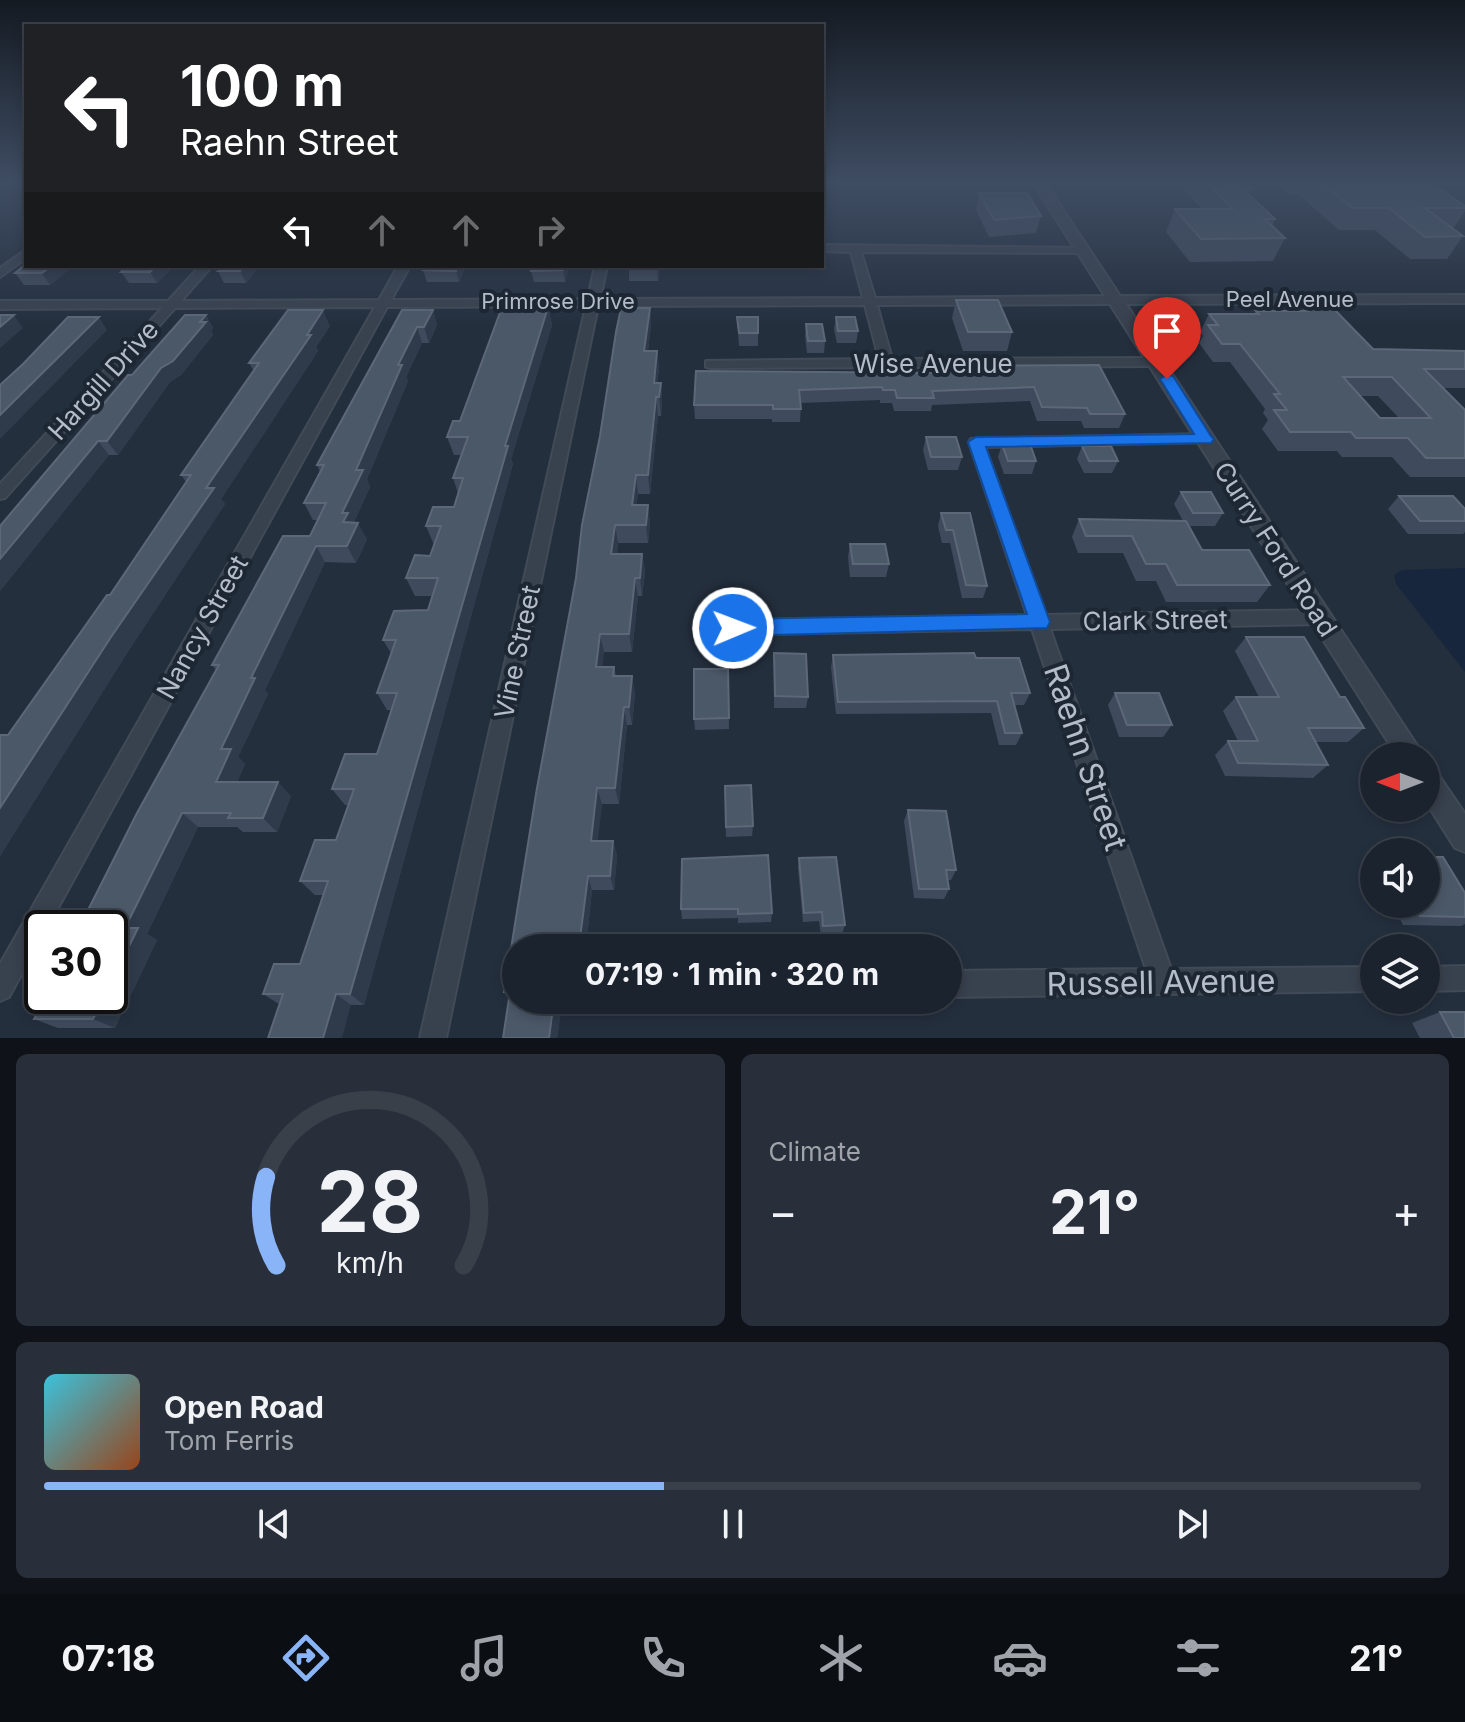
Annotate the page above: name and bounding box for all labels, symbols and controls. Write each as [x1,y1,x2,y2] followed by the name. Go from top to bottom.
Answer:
[180,52,344,120] text: 100 m
[48,56,152,160] icon: left
[180,120,398,164] text: Raehn Street
[276,208,320,252] icon: left
[360,208,404,252] icon: ahead
[444,208,488,252] icon: ahead
[528,208,572,252] icon: right
[1226,286,1354,312] street label: Peel Avenue
[481,288,635,314] street label: Primrose Drive
[1133,297,1201,379] pin
[1145,309,1189,353] icon: arrive
[41,314,165,446] street label: Hargill Drive
[853,348,1013,379] street label: Wise Avenue
[1208,456,1344,642] street label: Curry Ford Road
[150,550,254,704] street label: Nancy Street
[488,583,546,721] street label: Vine Street
[691,586,775,670] position arrow
[1082,603,1228,637] street label: Clark Street
[1036,659,1136,855] street label: Raehn Street
[1360,742,1440,822] north arrow
[1360,742,1440,1014] map controls
[1360,838,1440,918] button: sound
[24,910,128,1014] speed limit sign: 30
[1360,934,1440,1014] button: layers
[585,956,879,992] text: 07:19 · 1 min · 320 m
[1046,961,1276,1003] street label: Russell Avenue
[769,1136,861,1167] text: Climate
[317,1151,424,1252] text: 28
[1049,1176,1140,1248] text: 21°
[769,1185,798,1239] text: −
[1392,1185,1421,1239] text: +
[336,1245,404,1280] text: km/h
[164,1389,324,1425] text: Open Road
[164,1425,294,1456] text: Tom Ferris
[252,1502,296,1546] icon: previous
[711,1502,755,1546] icon: pause
[1170,1502,1214,1546] icon: next
[278,1630,334,1686] icon: directions
[456,1630,512,1686] icon: music
[635,1630,691,1686] icon: phone
[813,1630,869,1686] icon: climate
[992,1630,1048,1686] icon: car
[1170,1630,1226,1686] icon: filters
[61,1636,156,1680] text: 07:18
[1349,1636,1404,1680] text: 21°

